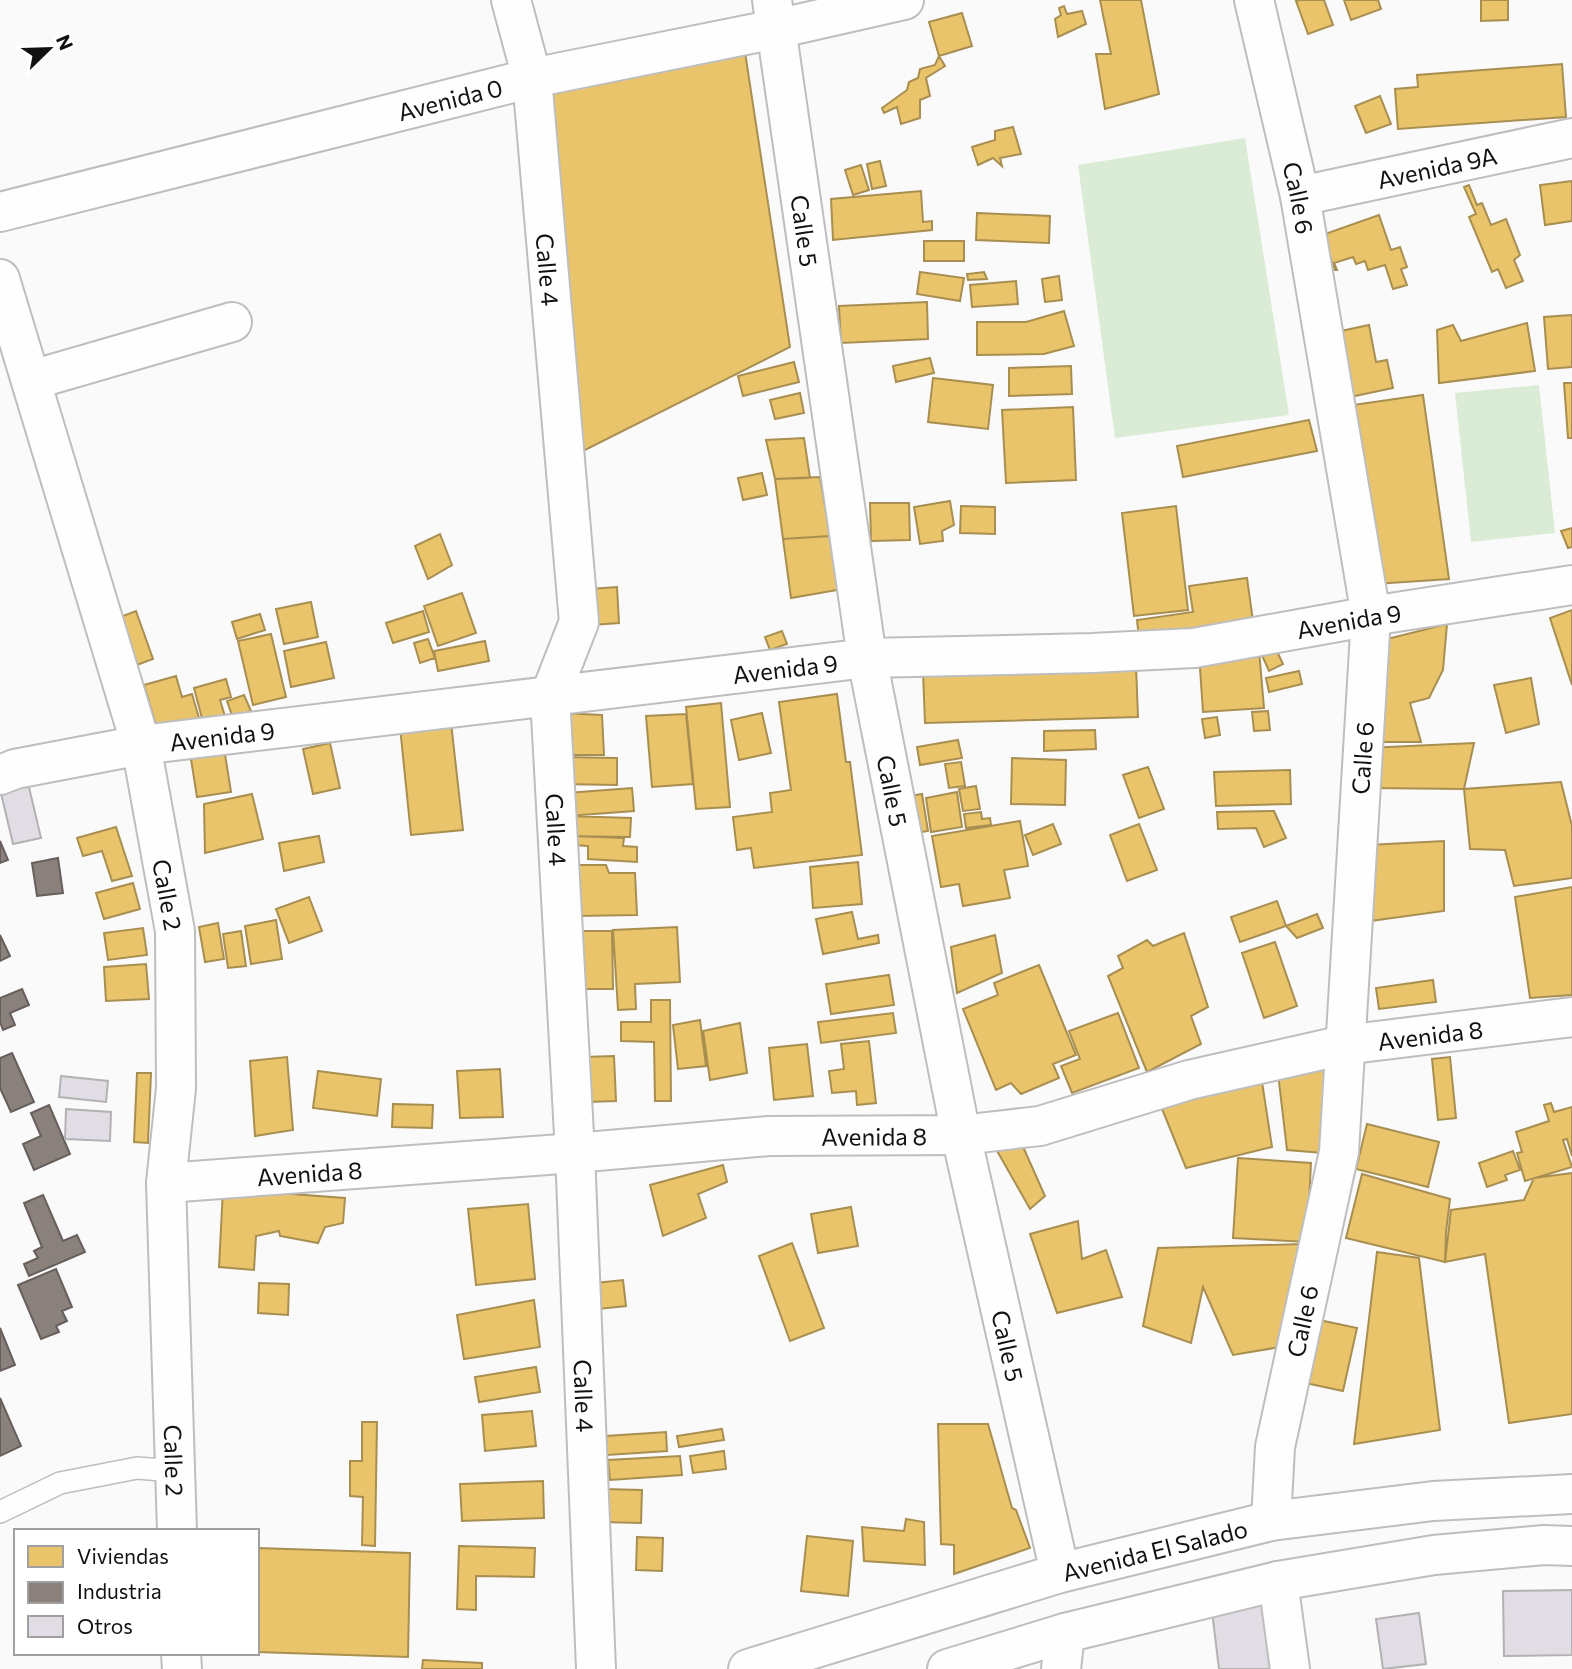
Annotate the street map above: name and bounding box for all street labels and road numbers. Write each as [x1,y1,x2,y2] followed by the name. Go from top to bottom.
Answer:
[395,72,505,126] street label: Avenida 0
[1374,140,1500,194] street label: Avenida 9A
[1278,159,1321,236] street label: Calle 6
[786,193,825,268] street label: Calle 5
[531,232,566,307] street label: Calle 4
[1294,597,1403,644] street label: Avenida 9
[731,647,839,689] street label: Avenida 9
[168,715,276,756] street label: Avenida 9
[1345,721,1379,795] street label: Calle 6
[872,752,914,829] street label: Calle 5
[541,792,574,867] street label: Calle 4
[148,857,189,933] street label: Calle 2
[1376,1014,1484,1055] street label: Avenida 8
[821,1121,927,1150] street label: Avenida 8
[256,1154,363,1191] street label: Avenida 8
[1280,1282,1324,1360] street label: Calle 6
[987,1307,1031,1384] street label: Calle 5
[569,1359,601,1433] street label: Calle 4
[159,1424,190,1497] street label: Calle 2
[1059,1513,1250,1586] street label: Avenida El Salado

